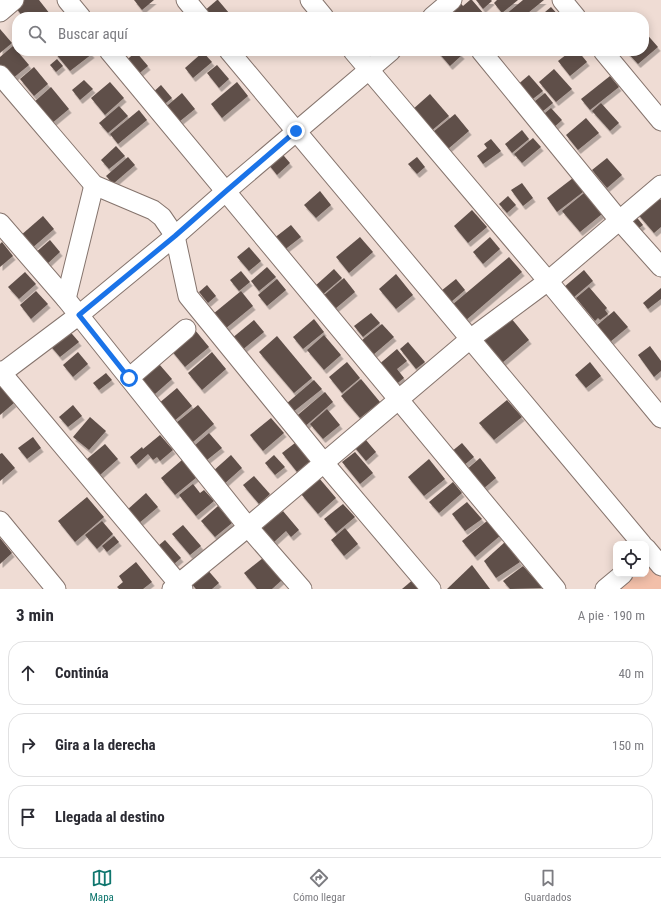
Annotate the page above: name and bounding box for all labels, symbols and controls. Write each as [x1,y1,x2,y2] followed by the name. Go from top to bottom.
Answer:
[12,12,649,56] search box
[26,23,48,45] icon: search
[58,25,128,43] text: Buscar aquí
[287,122,305,140] route end
[120,369,138,387] route start
[613,541,649,577] map controls
[613,541,649,577] button: locate
[16,605,54,625] text: 3 min
[578,608,645,623] text: A pie · 190 m
[17,662,39,684] icon: ahead
[55,664,109,682] text: Continúa
[618,666,644,681] text: 40 m
[17,734,39,756] icon: right
[55,736,156,754] text: Gira a la derecha
[612,738,644,753] text: 150 m
[17,806,39,828] icon: arrive
[55,808,165,826] text: Llegada al destino
[90,867,114,904] tab: Mapa
[293,867,345,904] tab: Cómo llegar
[524,867,571,904] tab: Guardados

